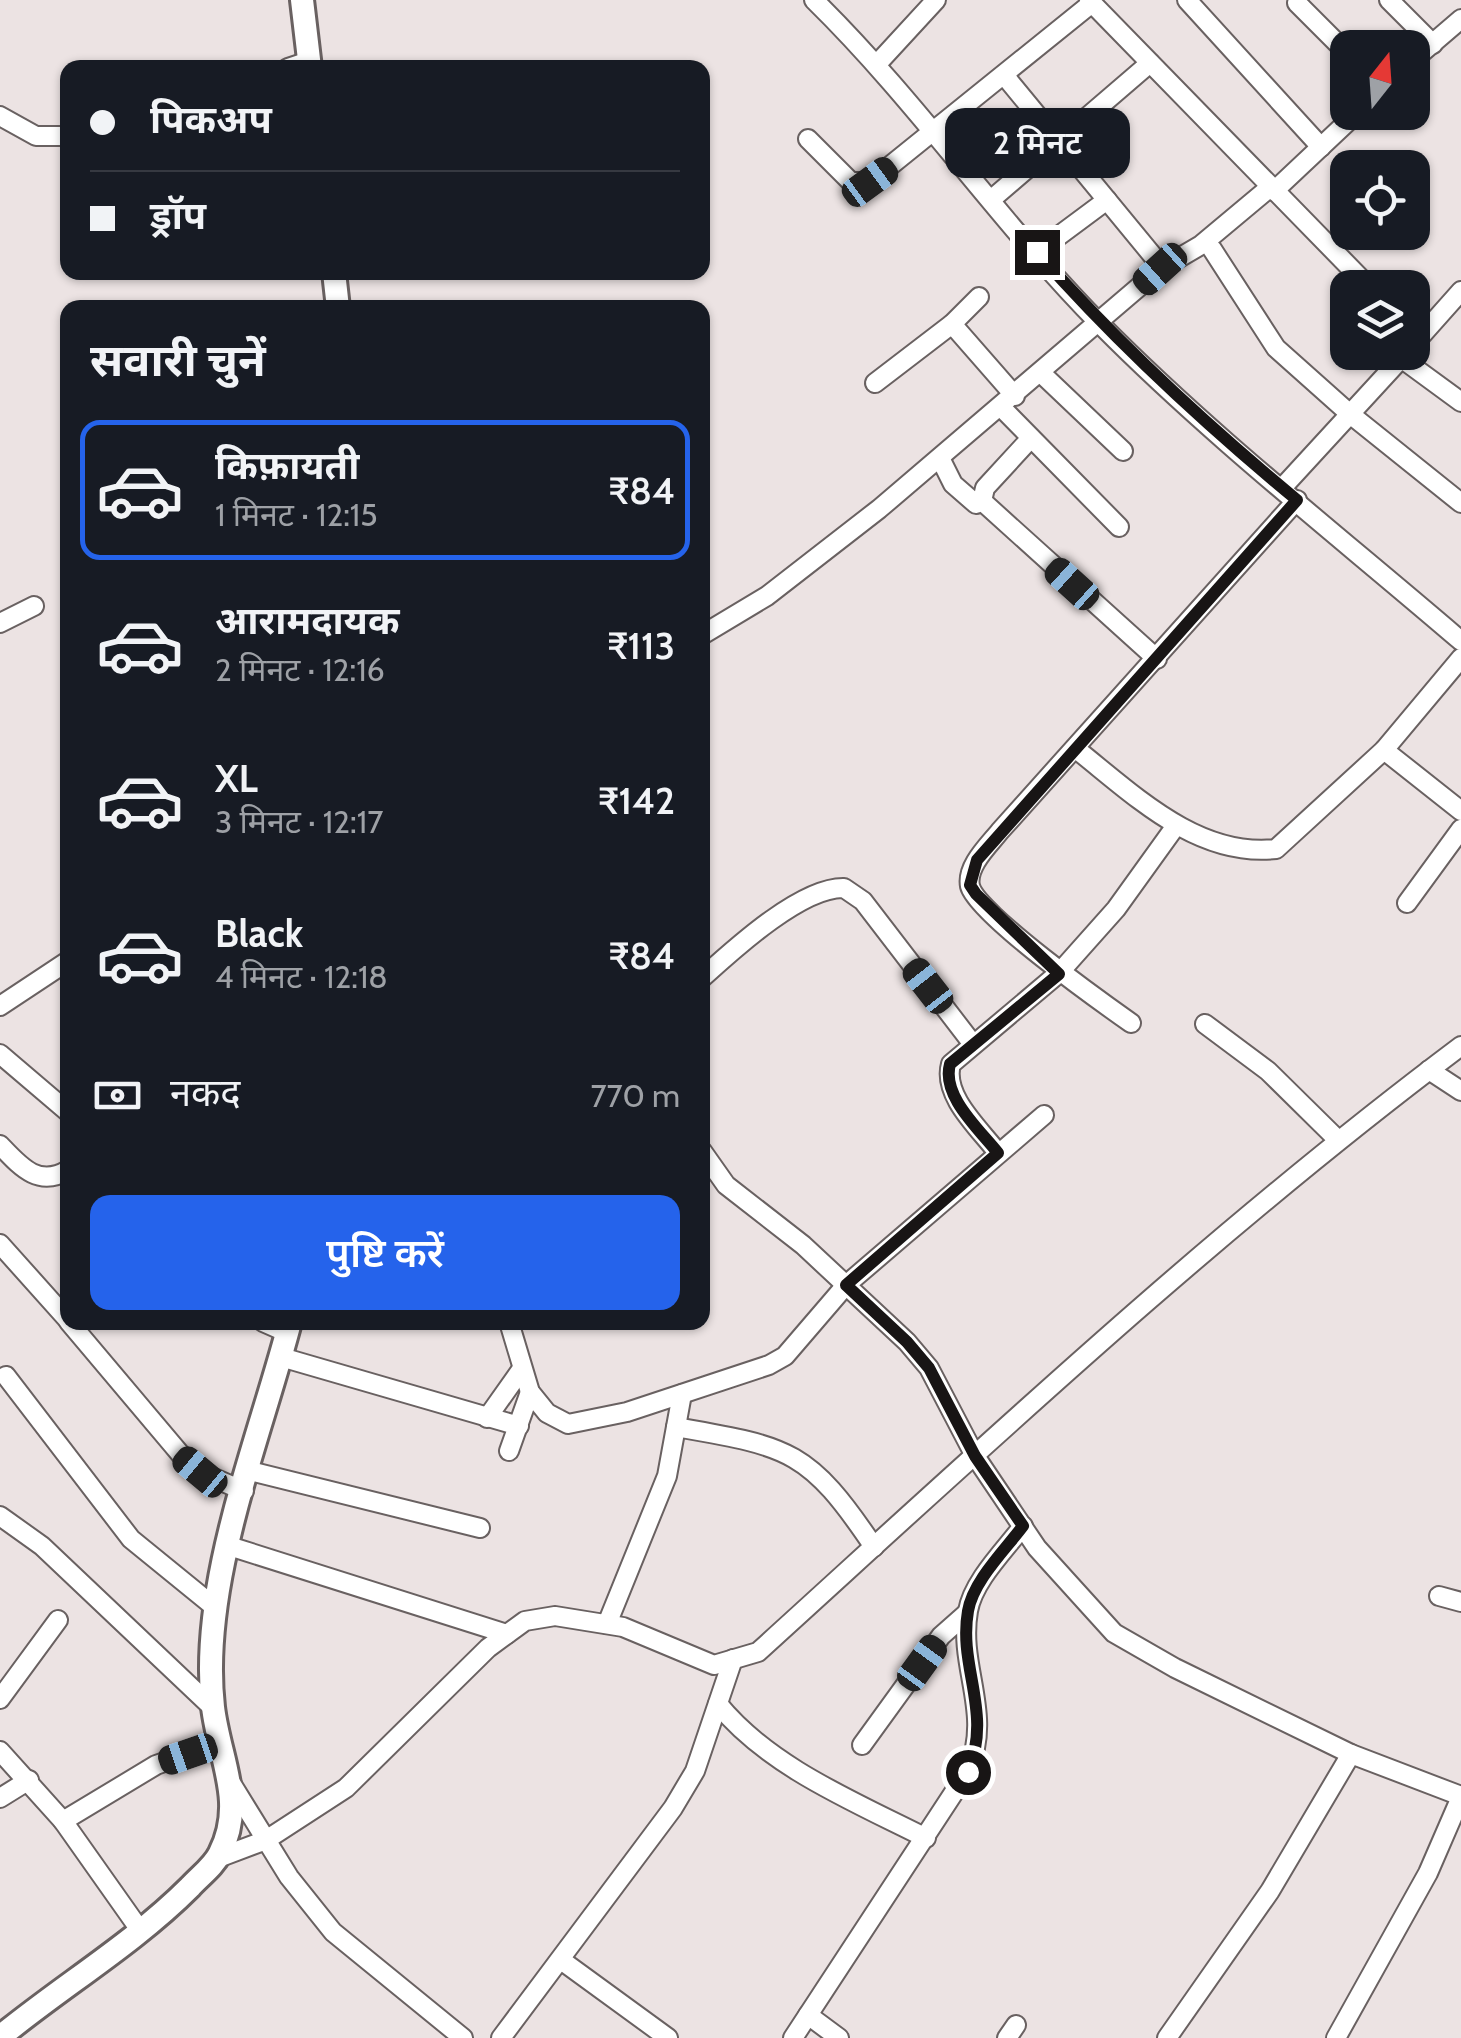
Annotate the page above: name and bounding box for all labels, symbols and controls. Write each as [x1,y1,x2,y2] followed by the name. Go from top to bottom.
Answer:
[1330,30,1430,130] north arrow
[1330,30,1430,370] map controls
[150,96,272,143] text: पिकअप
[944,107,1130,177] callout: 2 मिनट
[993,123,1082,162] text: 2 मिनट
[1330,150,1430,250] button: locate
[837,152,903,212] car
[150,192,206,239] text: ड्रॉप
[1015,230,1060,275] route end
[1128,238,1192,300] car
[1330,270,1430,370] button: layers
[90,333,266,387] text: सवारी चुनें
[215,442,359,489] text: किफ़ायती
[95,445,185,535] icon: car
[609,467,675,514] text: ₹84
[215,495,378,534] text: 1 मिनट · 12:15
[1040,553,1104,615] car
[215,597,399,644] text: आरामदायक
[95,600,185,690] icon: car
[607,622,675,669] text: ₹113
[215,650,385,689] text: 2 मिनट · 12:16
[95,755,185,845] icon: car
[215,755,258,802] text: XL
[598,777,675,824] text: ₹142
[215,802,383,841] text: 3 मिनट · 12:17
[95,910,185,1000] icon: car
[215,910,303,957] text: Black
[609,932,675,979] text: ₹84
[898,953,958,1019] car
[215,957,388,996] text: 4 मिनट · 12:18
[90,1068,145,1123] icon: cash
[170,1069,240,1116] text: नकद
[590,1076,680,1115] text: 770 m
[90,1195,680,1310] button: पुष्टि करें
[167,1441,233,1503] car
[892,1630,952,1696] car
[155,1730,221,1778] car
[946,1750,991,1795] route start

